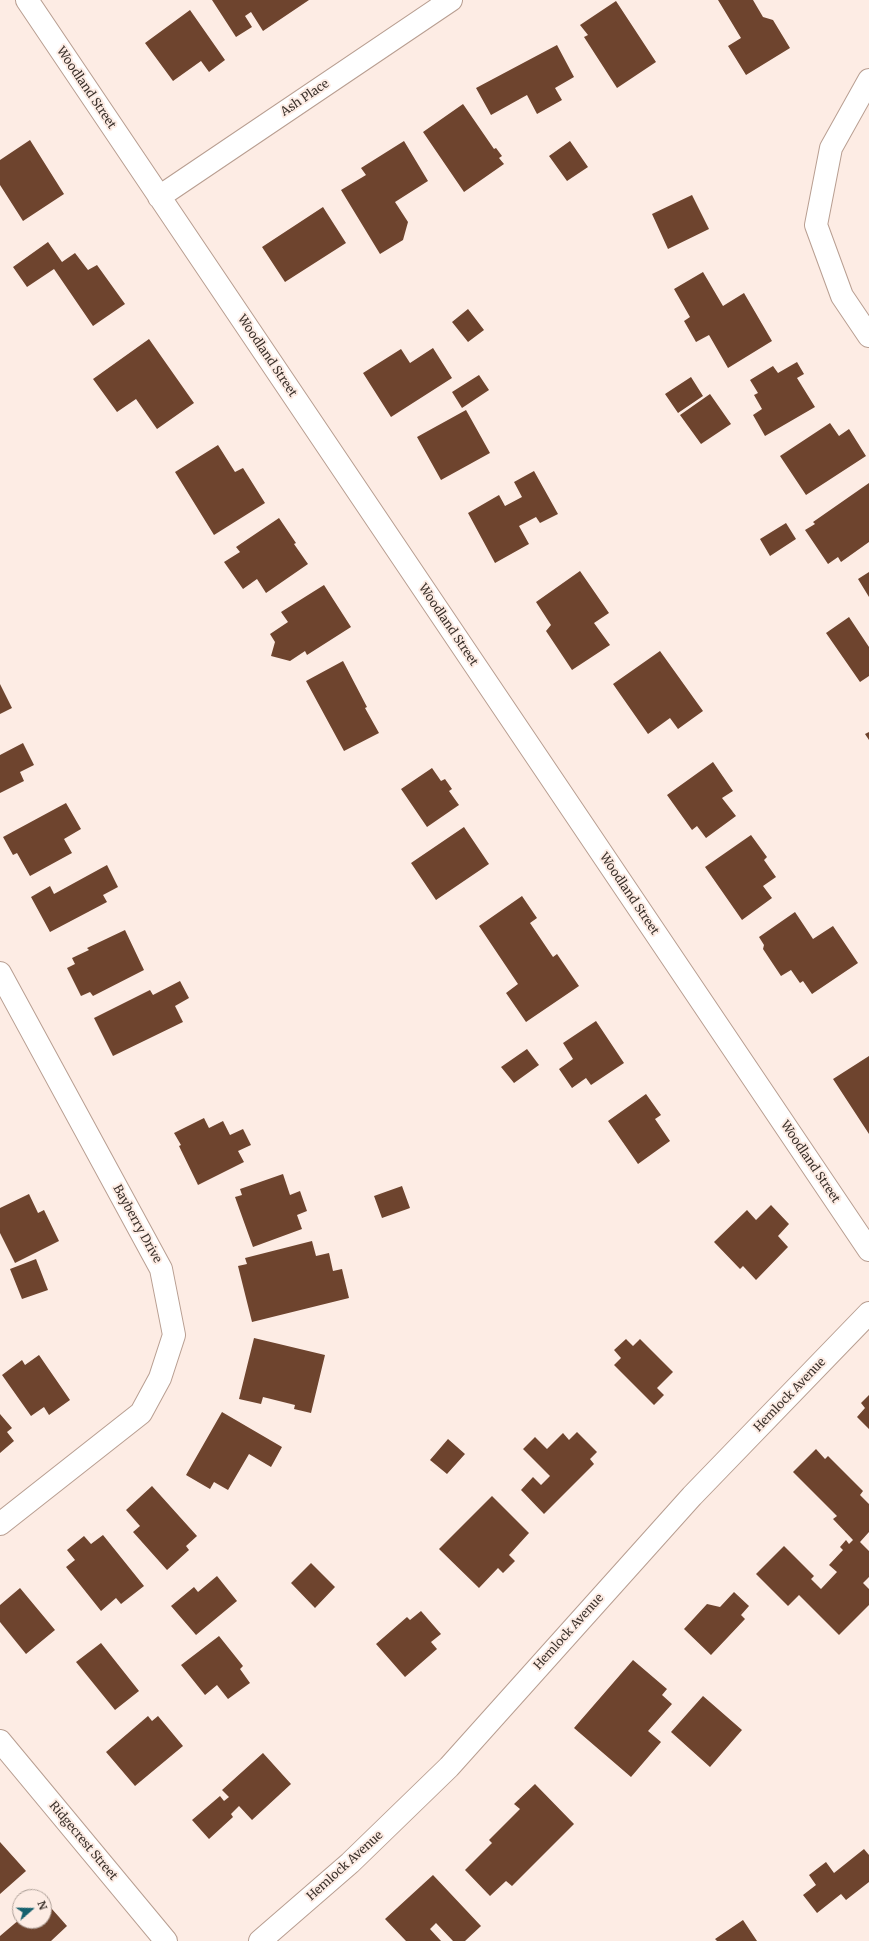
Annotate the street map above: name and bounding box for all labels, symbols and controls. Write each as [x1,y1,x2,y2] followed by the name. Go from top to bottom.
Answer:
[53,44,119,132] street label: Woodland Street
[278,77,332,119] street label: Ash Place
[234,312,300,400] street label: Woodland Street
[415,581,481,669] street label: Woodland Street
[596,850,662,938] street label: Woodland Street
[777,1118,843,1206] street label: Woodland Street
[110,1182,164,1266] street label: Bayberry Drive
[751,1355,829,1435] street label: Hemlock Avenue
[531,1591,607,1673] street label: Hemlock Avenue
[46,1799,120,1883] street label: Ridgecrest Street
[304,1828,386,1904] street label: Hemlock Avenue
[12,1889,52,1929] north arrow
[34,1899,50,1912] text: N

